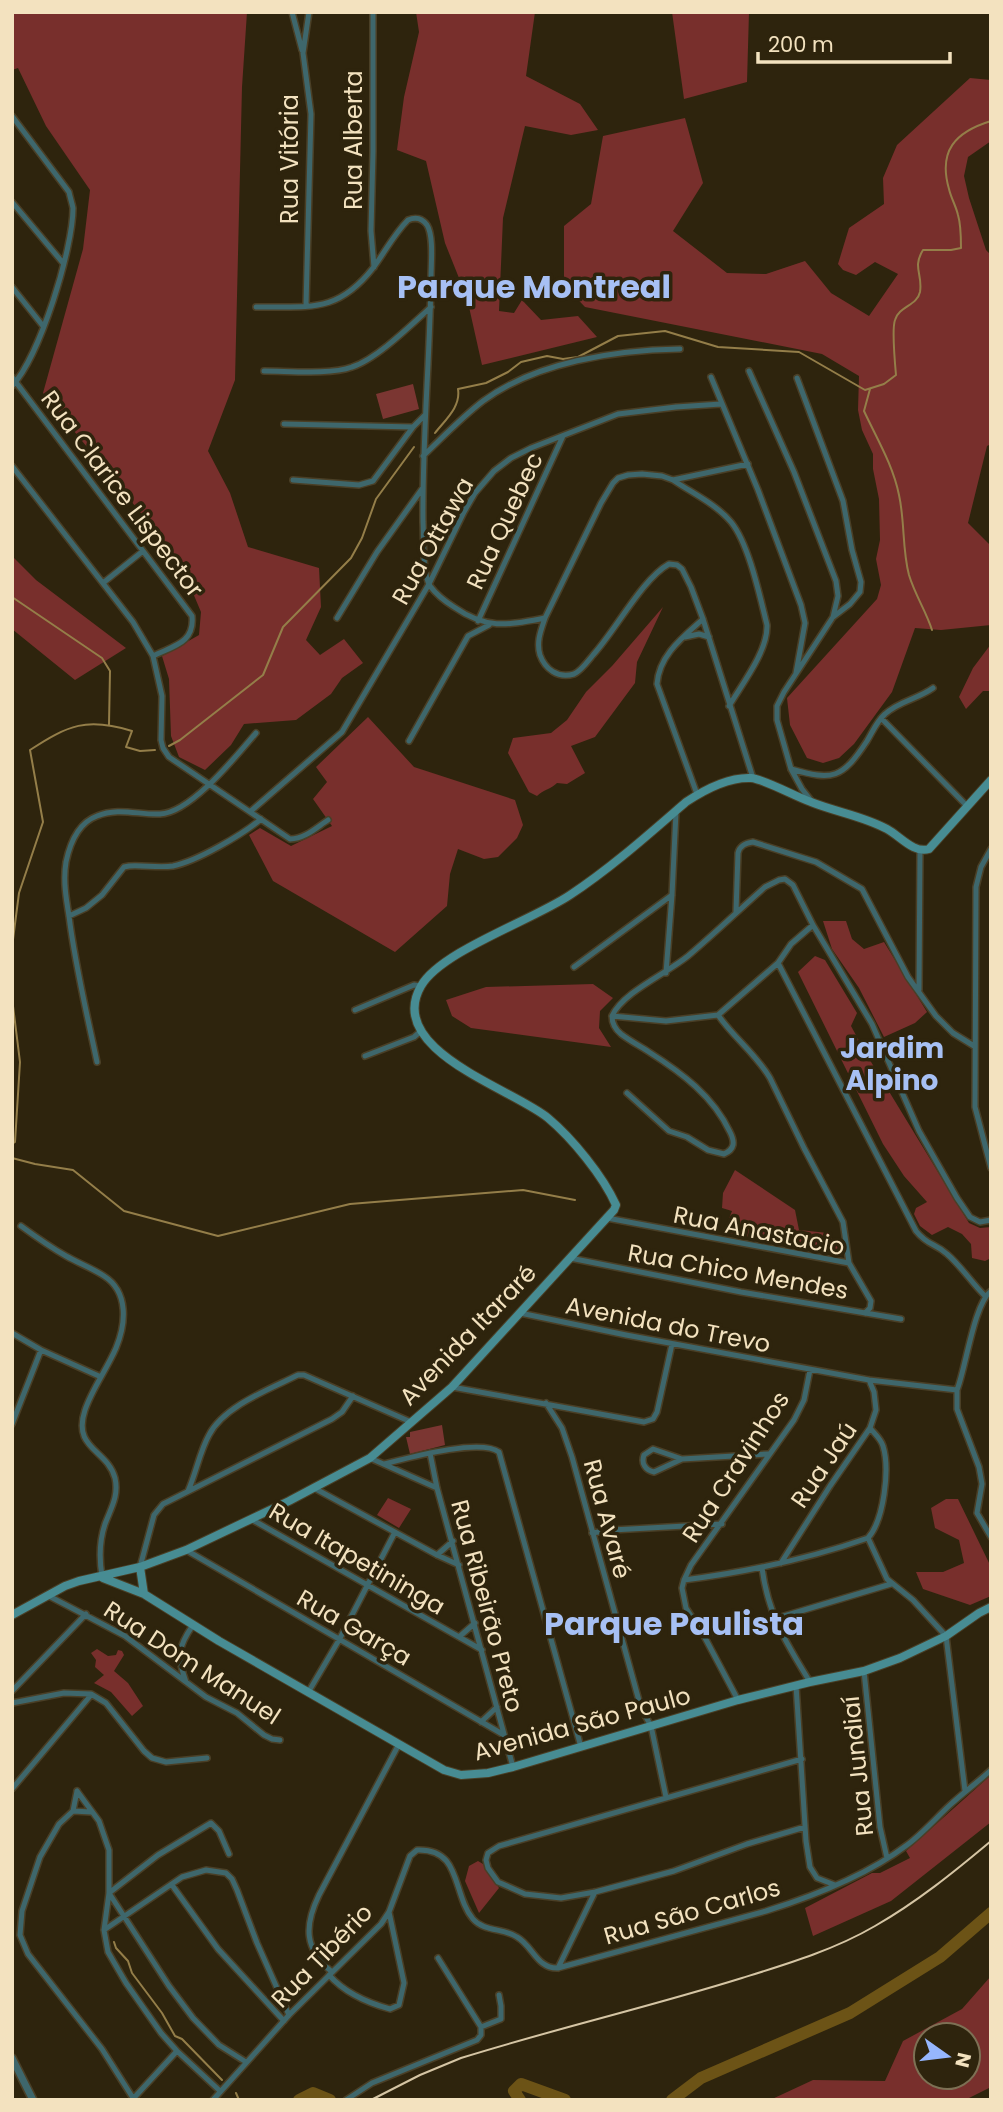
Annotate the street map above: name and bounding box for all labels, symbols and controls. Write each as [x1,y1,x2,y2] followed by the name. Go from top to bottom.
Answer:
[758,21,950,65] scale bar
[768,30,834,59] text: 200 m
[337,70,370,210] street label: Rua Alberta
[273,94,306,224] street label: Rua Vitória
[397,264,671,309] district label: Parque Montreal
[34,383,211,604] street label: Rua Clarice Lispector
[458,447,551,595] street label: Rua Quebec
[384,471,481,610] street label: Rua Ottawa
[840,1029,944,1100] district label: Jardim Alpino
[671,1198,847,1263] street label: Rua Anastacio
[625,1236,851,1307] street label: Rua Chico Mendes
[392,1257,544,1412] street label: Avenida Itararé
[563,1288,773,1361] street label: Avenida do Trevo
[674,1385,797,1549] street label: Rua Cravinhos
[783,1415,864,1514] street label: Rua Jaú
[576,1456,639,1582] street label: Rua Avaré
[263,1495,451,1622] street label: Rua Itapetininga
[443,1496,532,1716] street label: Rua Ribeirão Preto
[291,1581,418,1674] street label: Rua Garça
[98,1593,287,1732] street label: Rua Dom Manuel
[544,1601,804,1646] district label: Parque Paulista
[470,1679,694,1768] street label: Avenida São Paulo
[834,1694,881,1838] street label: Rua Jundiaí
[600,1871,784,1952] street label: Rua São Carlos
[264,1896,380,2015] street label: Rua Tibério
[912,2021,982,2091] north arrow
[948,2050,978,2070] text: N

